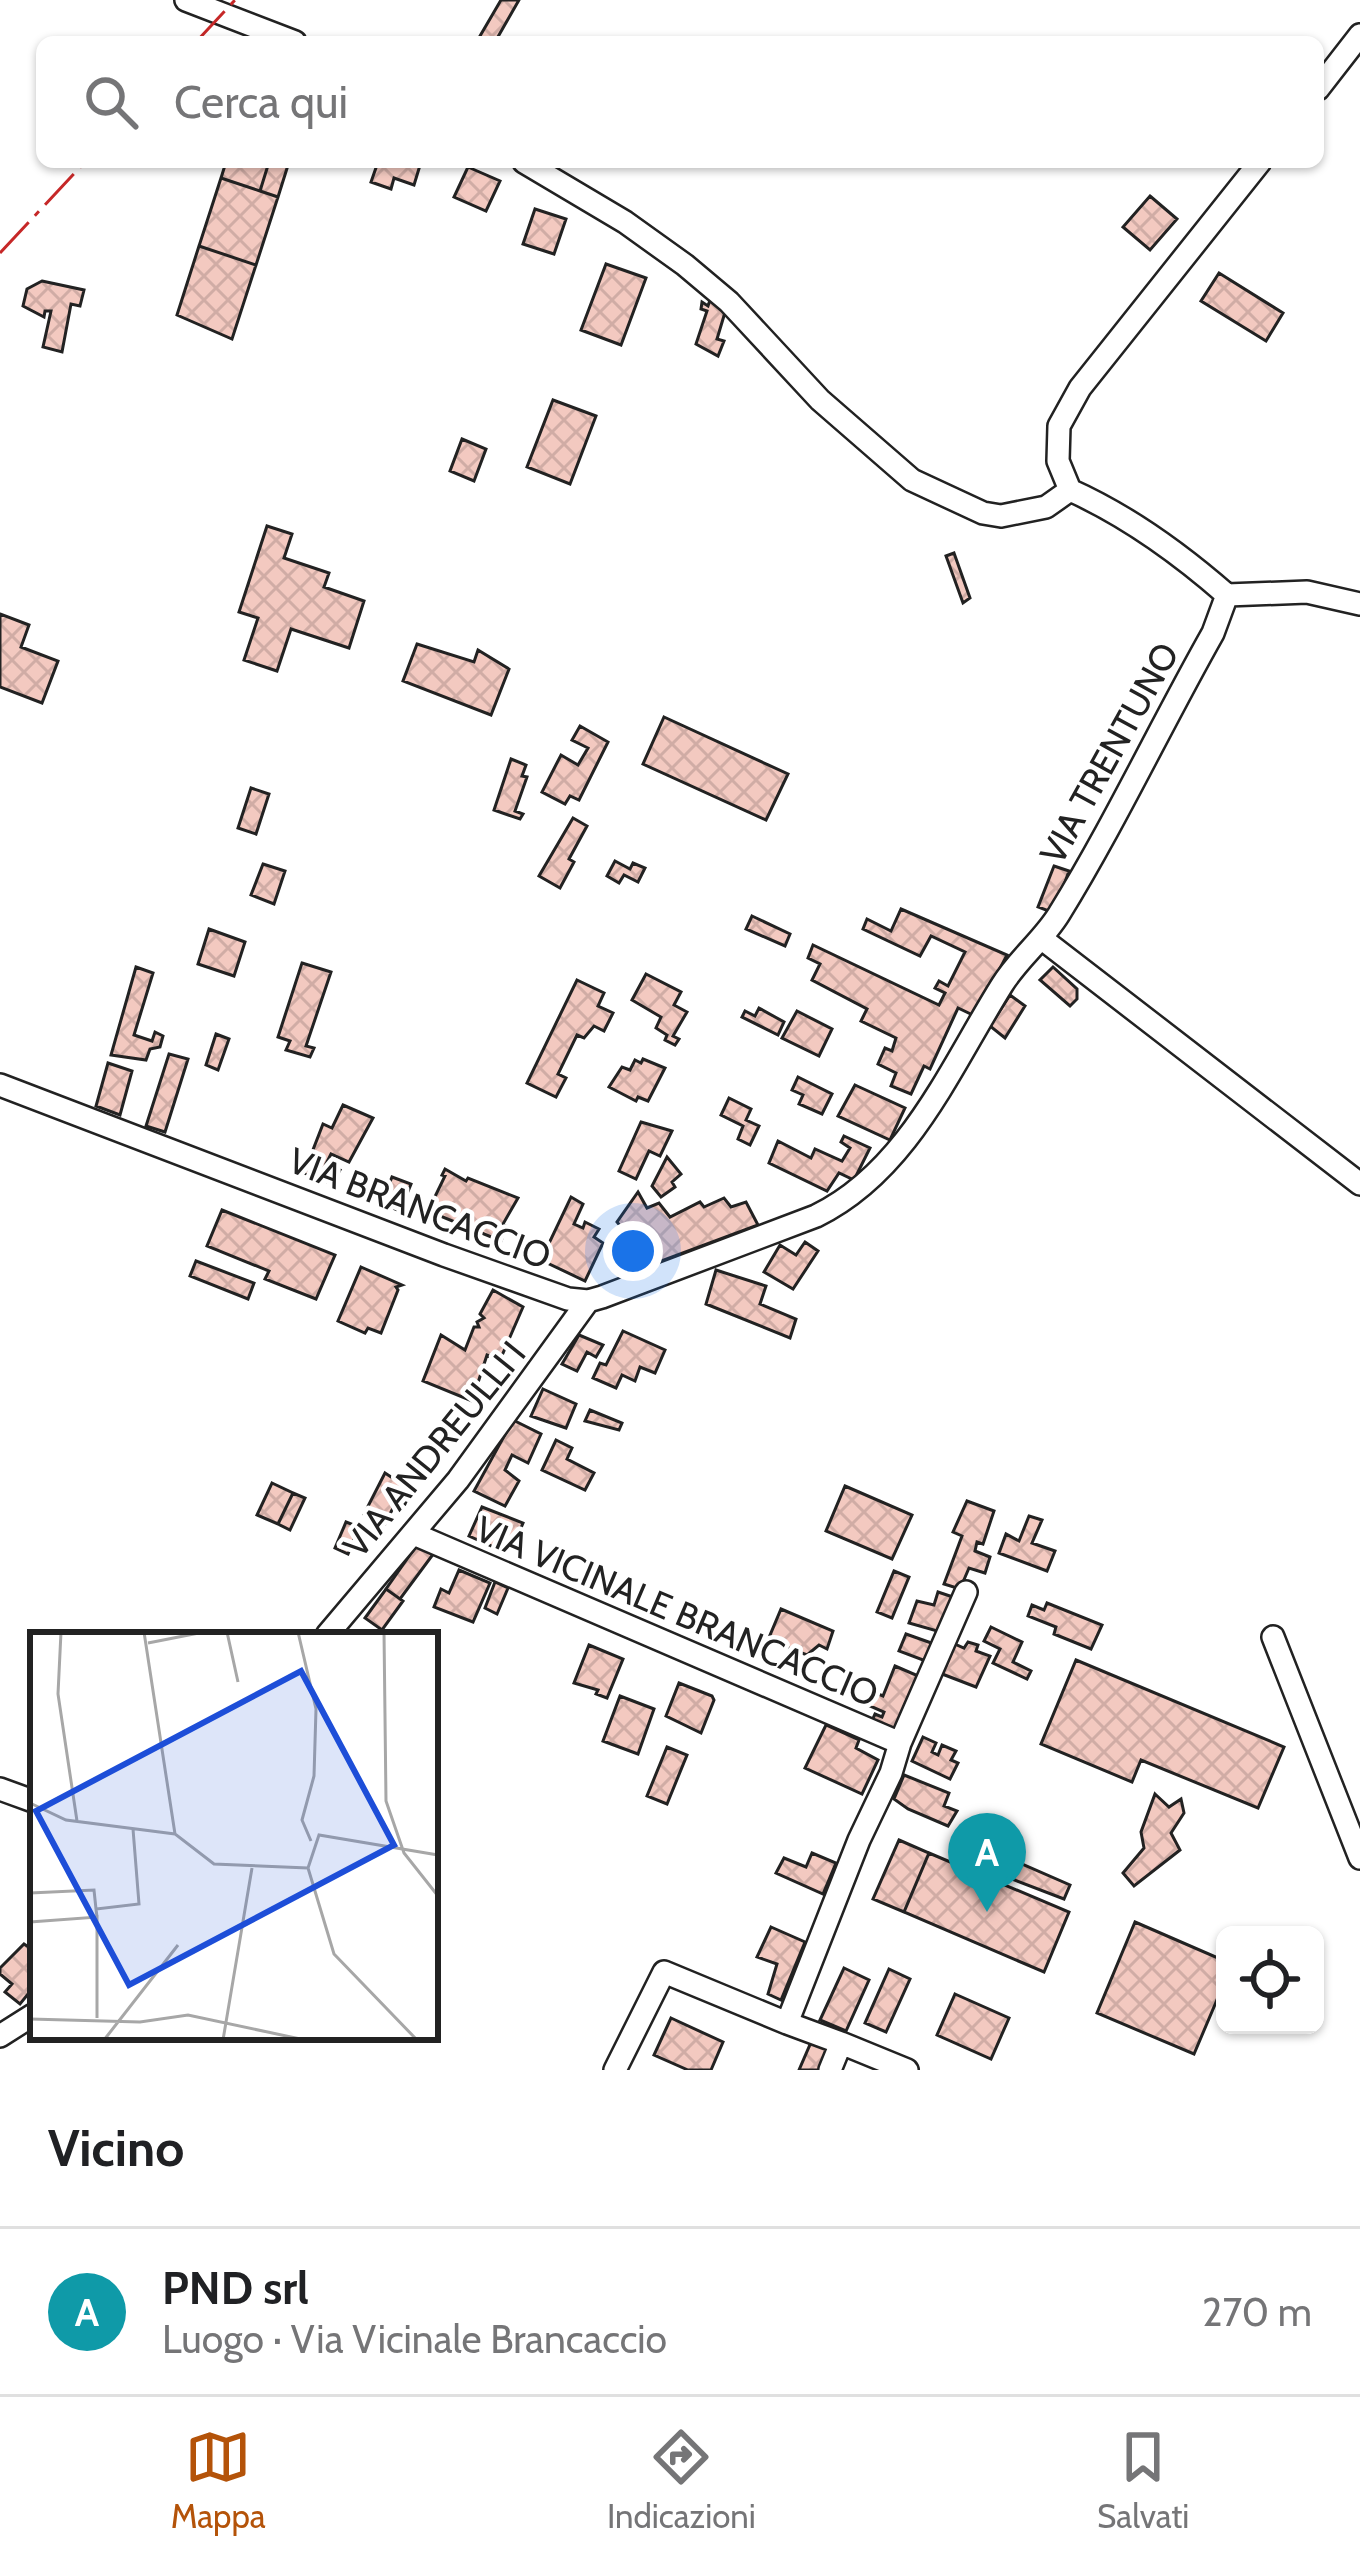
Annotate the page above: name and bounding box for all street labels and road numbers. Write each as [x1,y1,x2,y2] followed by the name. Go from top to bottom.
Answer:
[1030,635,1188,871] street label: VIA TRENTUNO
[283,1138,557,1278] street label: VIA BRANCACCIO
[333,1332,535,1566] street label: VIA ANDREULLI I
[469,1506,885,1716] street label: VIA VICINALE BRANCACCIO

